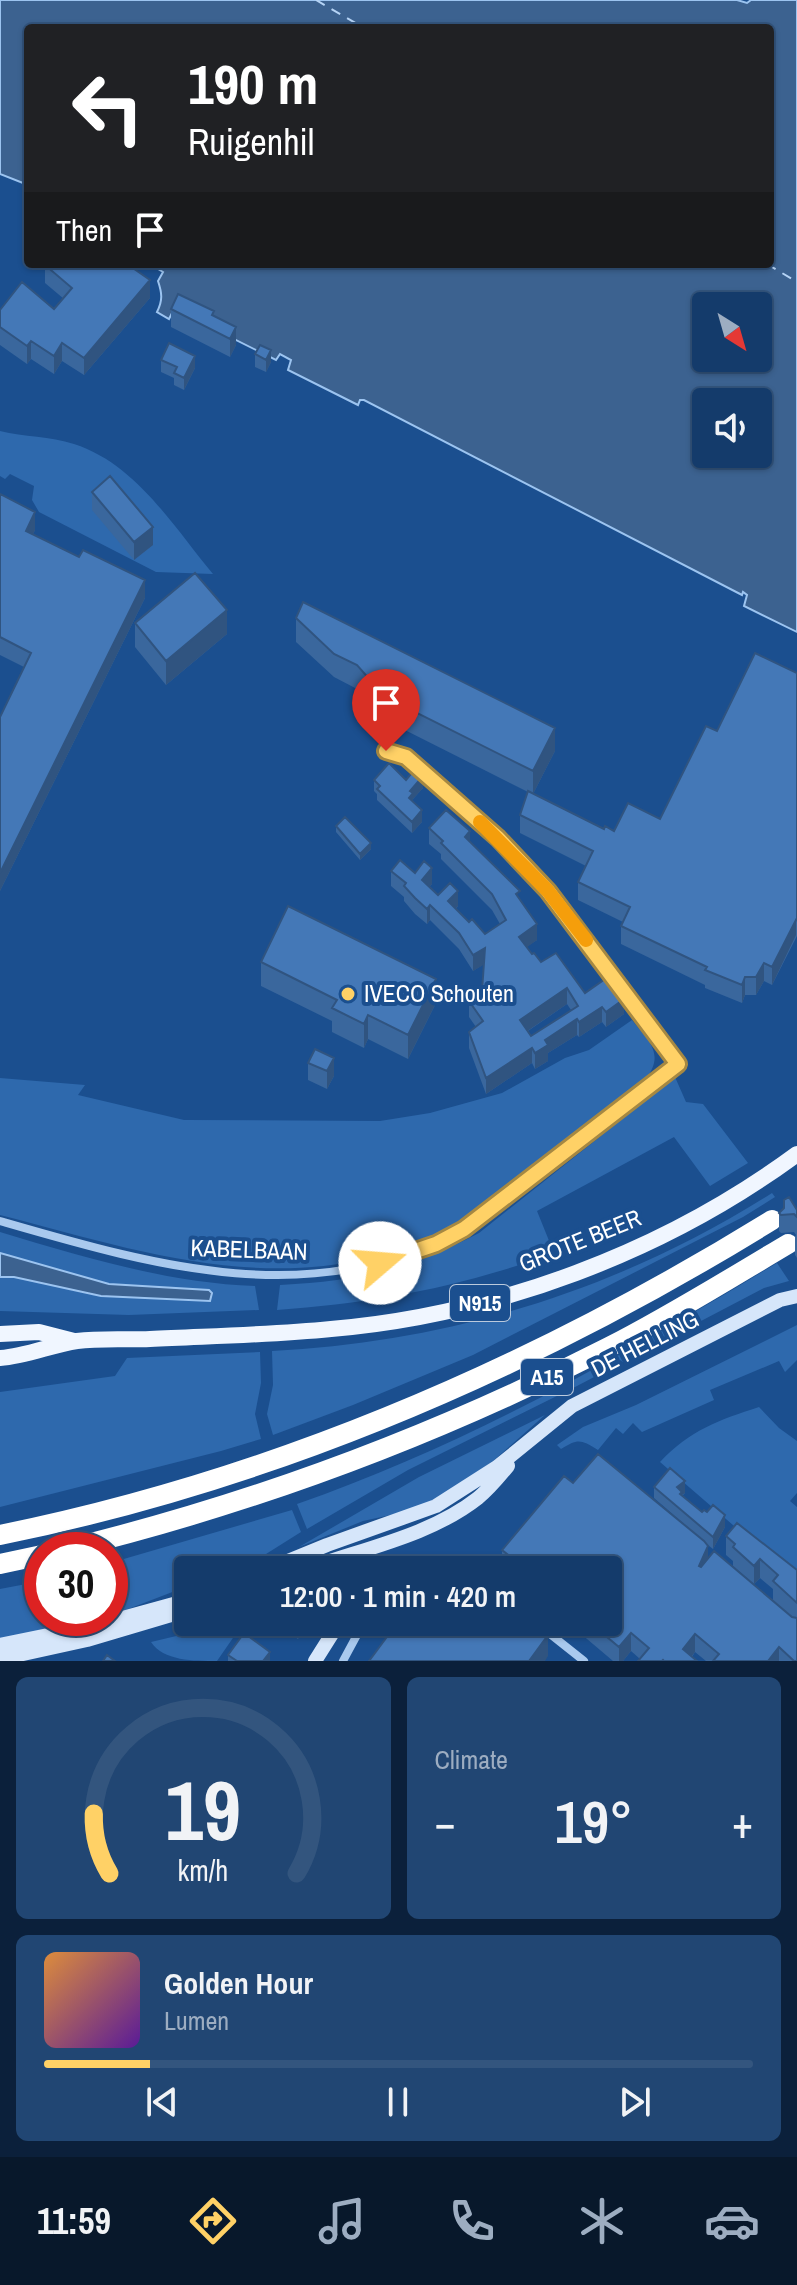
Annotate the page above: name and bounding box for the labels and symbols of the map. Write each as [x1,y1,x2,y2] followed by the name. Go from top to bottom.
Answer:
[692,292,772,372] north arrow
[352,669,420,751] pin
[364,977,514,1009] place label: IVECO Schouten
[339,985,357,1003] marker: IVECO Schouten
[514,1201,645,1279] street label: GROTE BEER
[338,1221,422,1305] position arrow
[190,1231,308,1267] street label: KABELBAAN
[450,1285,510,1321] road number: N915
[585,1302,704,1384] street label: DE HELLING
[521,1359,573,1395] road number: A15
[24,1532,128,1636] speed limit sign: 30

